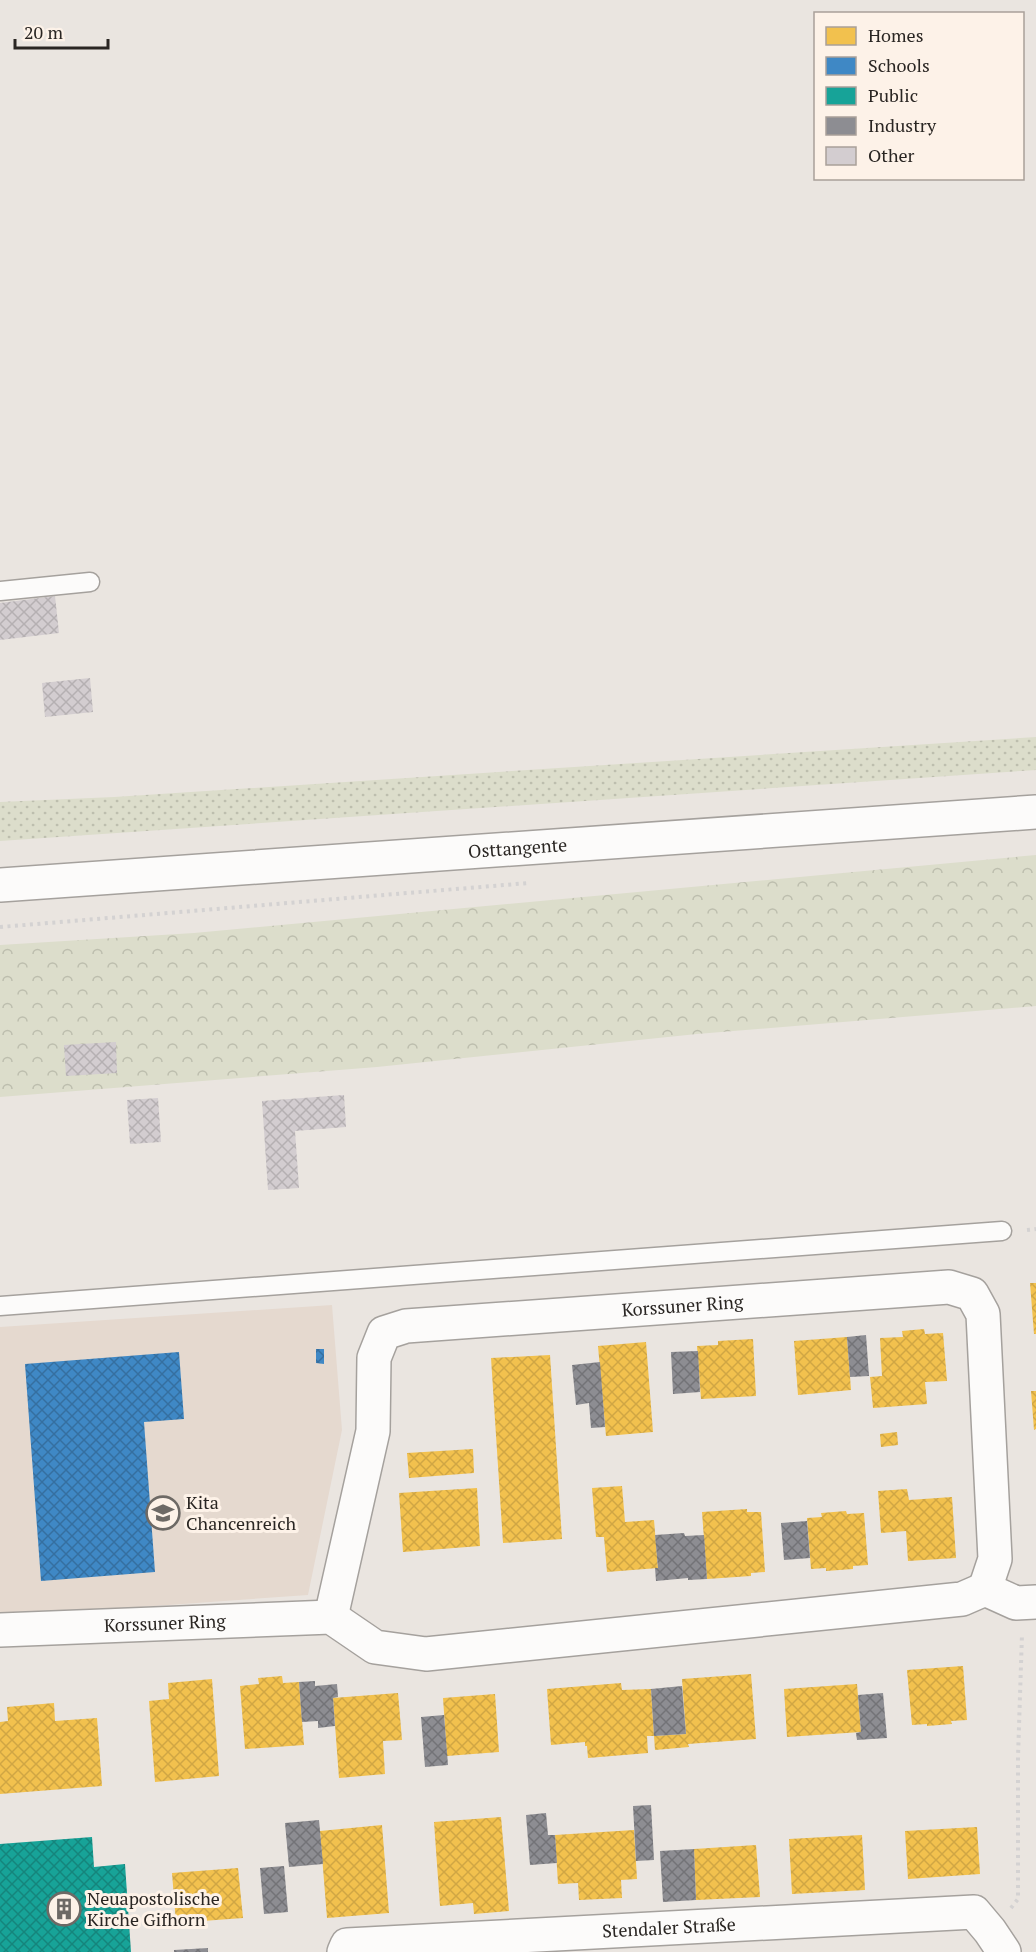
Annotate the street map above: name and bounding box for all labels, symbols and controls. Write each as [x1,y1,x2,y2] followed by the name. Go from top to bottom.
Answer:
[15,12,108,50] scale bar
[814,12,1024,180] legend
[24,20,64,44] text: 20 m
[868,23,923,47] text: Homes
[868,53,930,77] text: Schools
[868,83,918,107] text: Public
[868,113,937,137] text: Industry
[868,143,915,167] text: Other
[467,832,568,863] street label: Osttangente
[621,1289,745,1321] street label: Korssuner Ring
[186,1490,297,1535] place label: Kita Chancenreich
[145,1495,181,1531] school or university icon: Kita Chancenreich
[104,1608,227,1637] street label: Korssuner Ring
[87,1886,220,1931] place label: Neuapostolische Kirche Gifhorn
[46,1891,82,1927] building icon: Neuapostolische Kirche Gifhorn
[601,1912,736,1943] street label: Stendaler Straße

